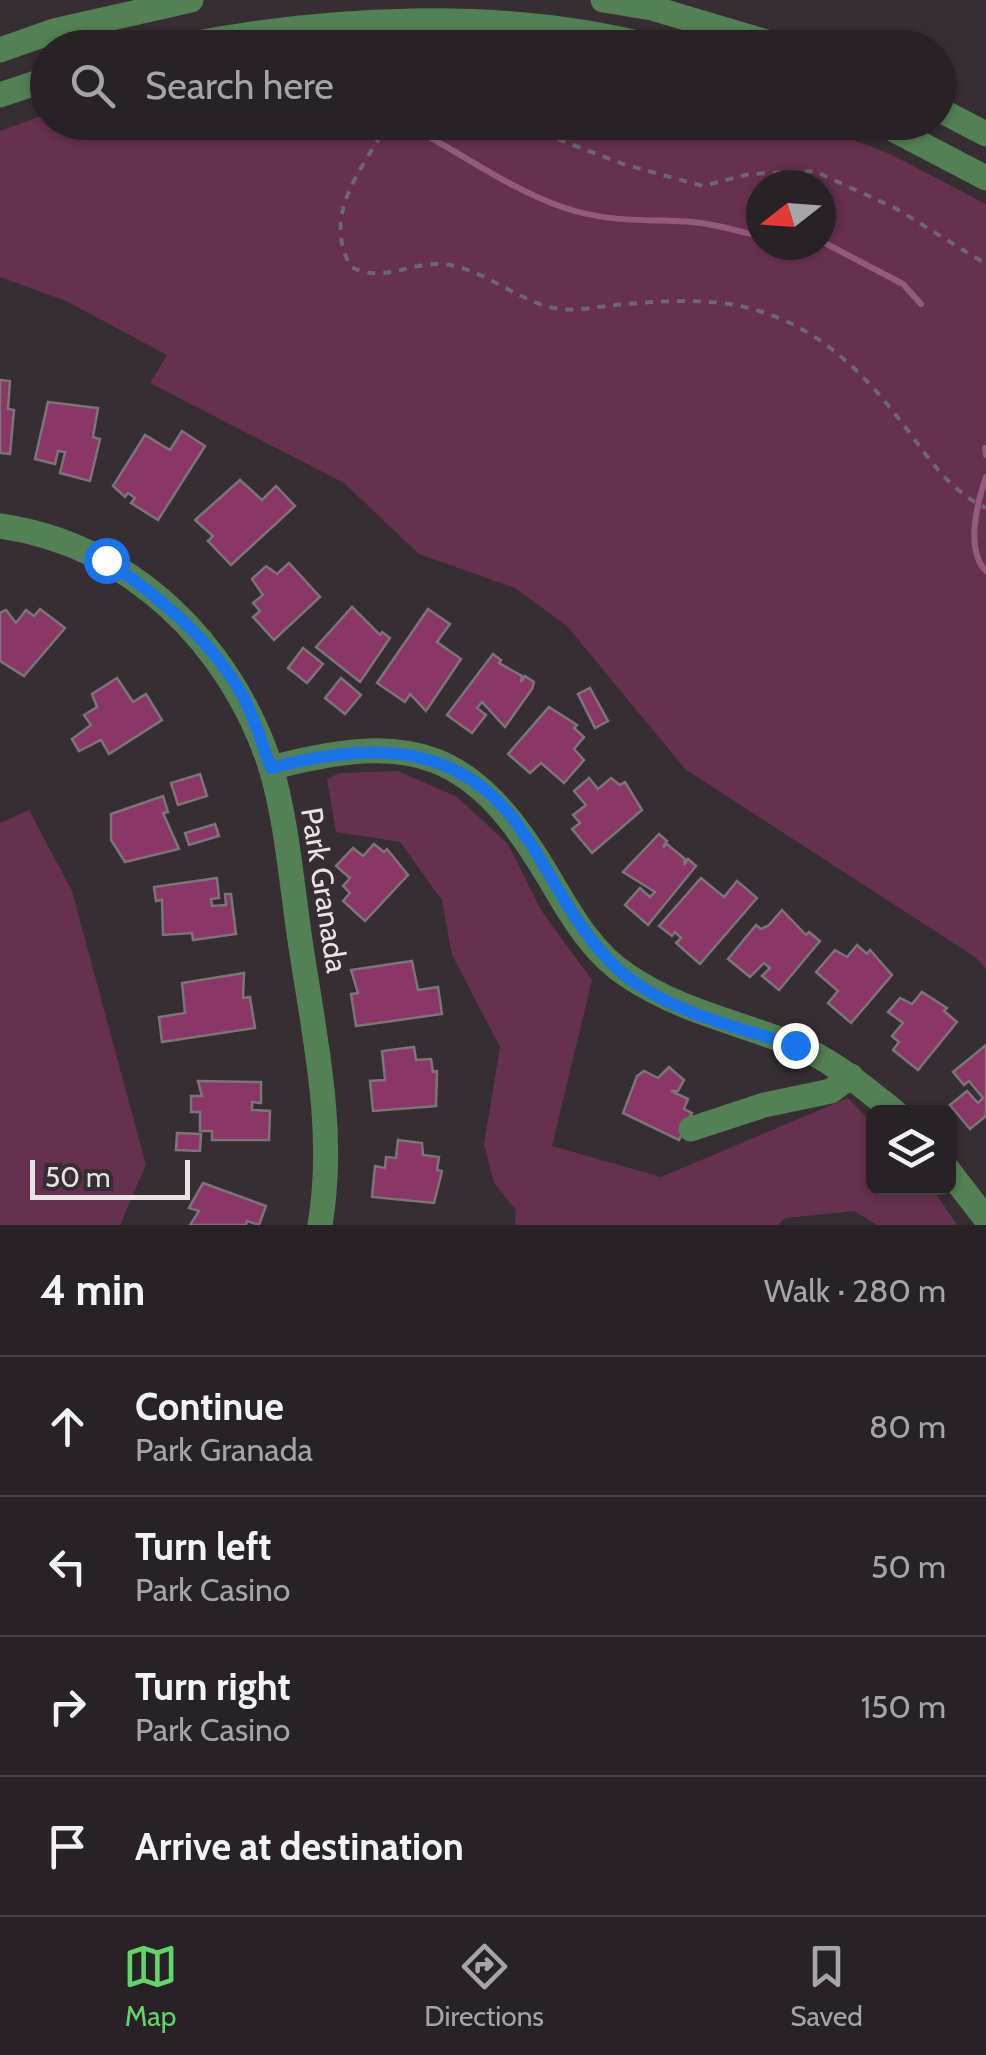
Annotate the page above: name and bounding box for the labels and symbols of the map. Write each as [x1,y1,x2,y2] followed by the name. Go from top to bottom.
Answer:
[746,170,836,260] north arrow
[84,538,130,584] route start
[293,805,356,976] street label: Park Granada
[773,1023,819,1069] route end
[30,1155,190,1200] scale bar

